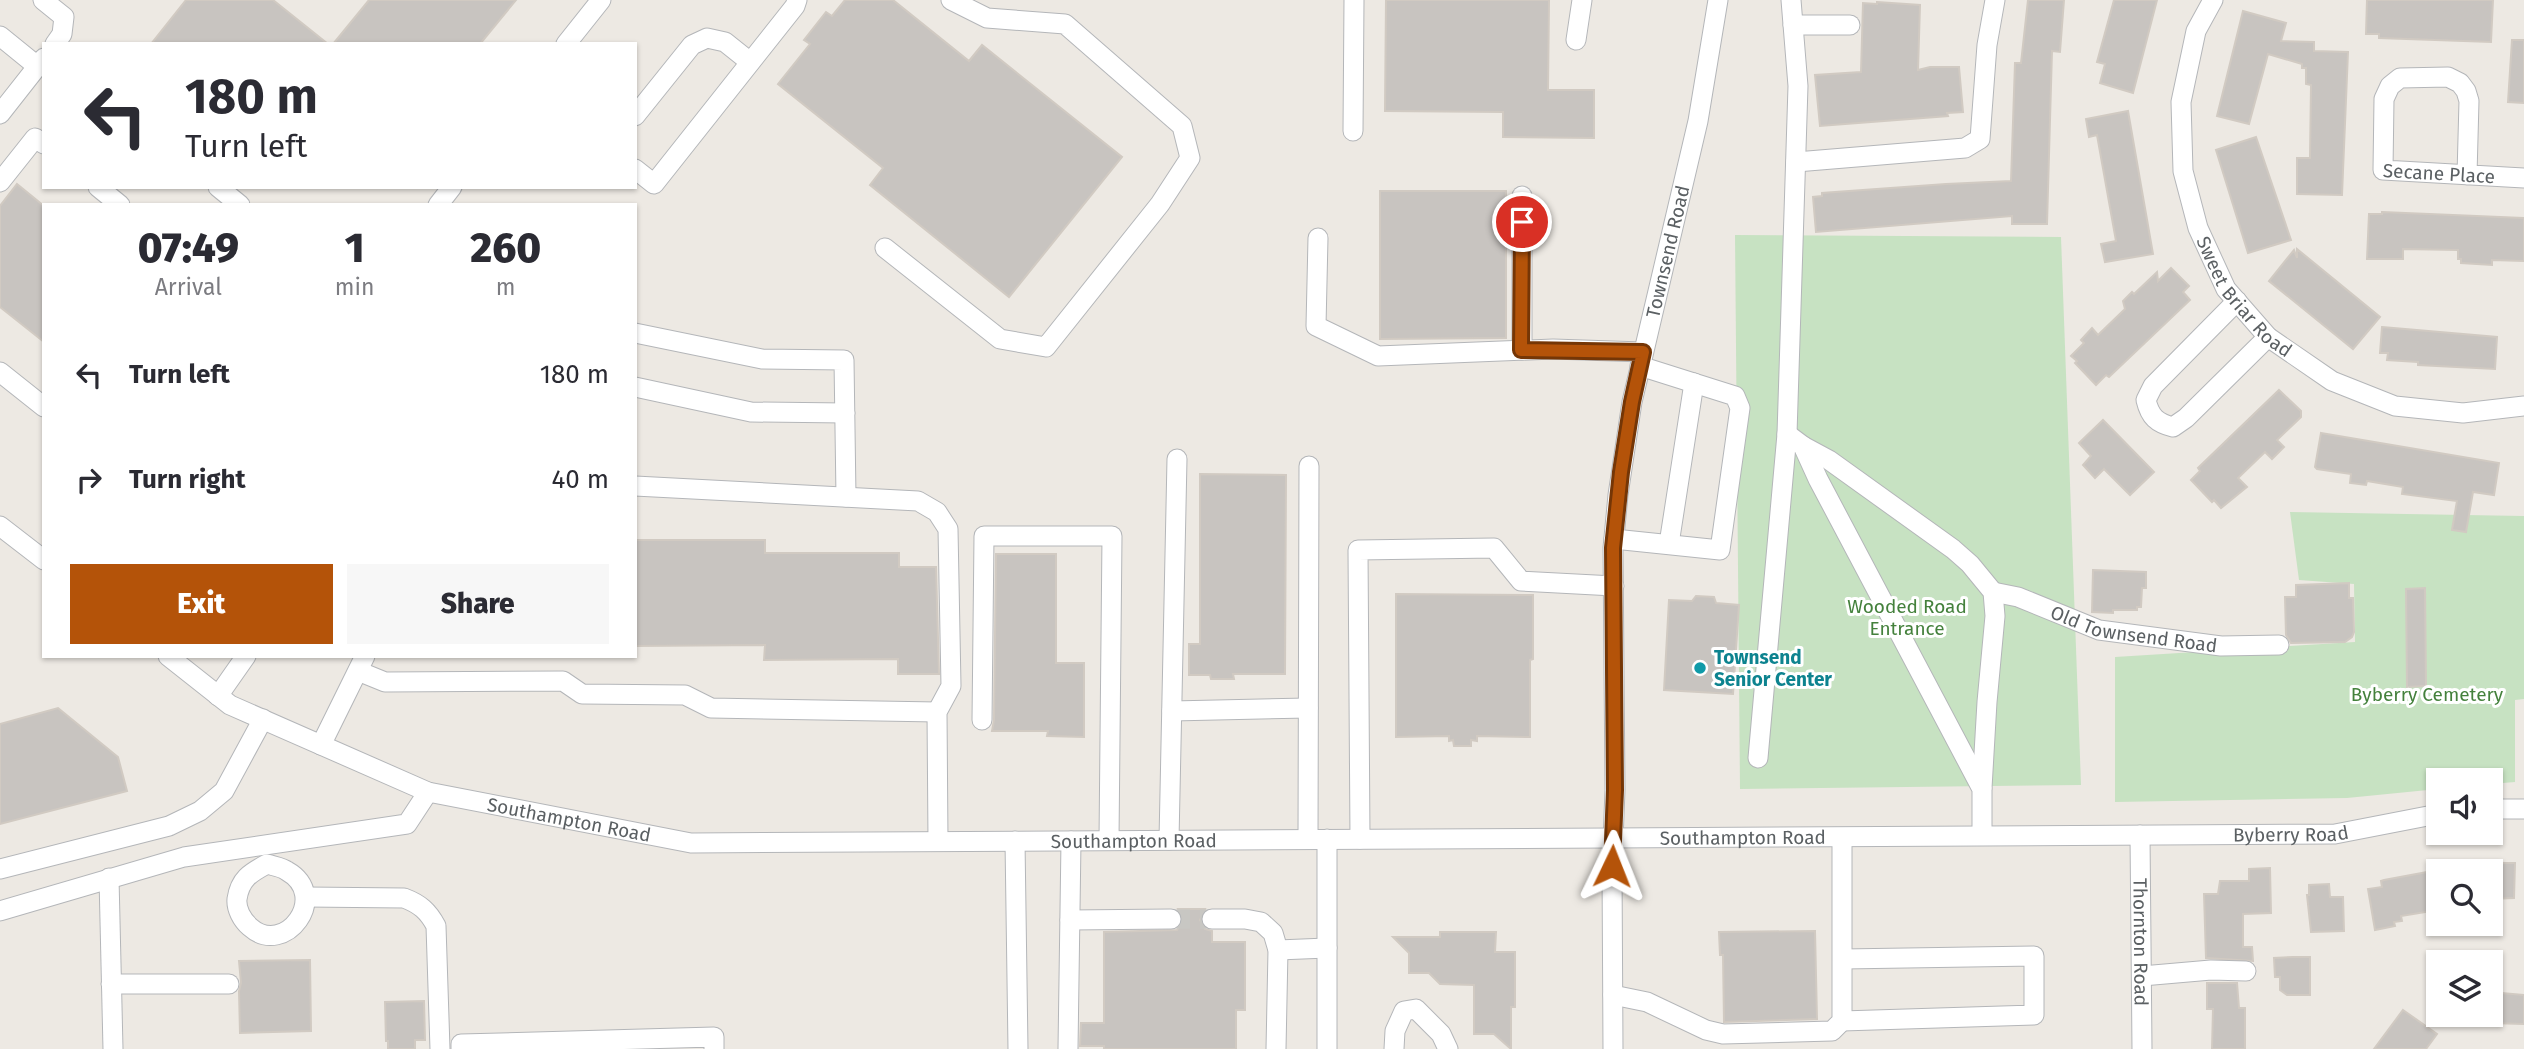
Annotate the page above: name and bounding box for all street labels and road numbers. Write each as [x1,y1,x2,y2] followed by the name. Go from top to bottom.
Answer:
[2382,159,2496,188] street label: Secane Place
[1641,183,1694,320] street label: Townsend Road
[2192,233,2297,362] street label: Sweet Briar Road
[2047,600,2219,657] street label: Old Townsend Road
[485,792,653,846] street label: Southampton Road
[2233,820,2350,846] street label: Byberry Road
[1660,825,1826,849] street label: Southampton Road
[1051,829,1217,853] street label: Southampton Road
[2129,878,2153,1006] street label: Thornton Road

